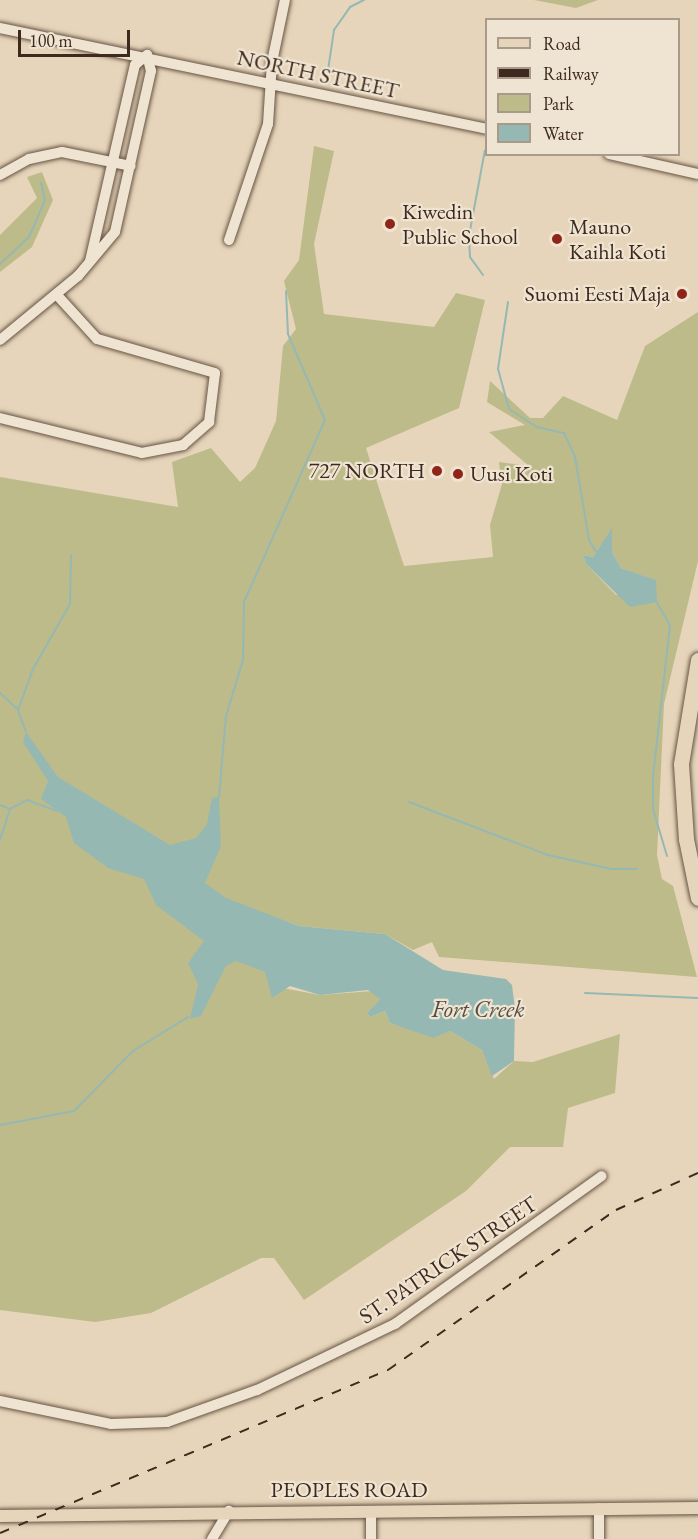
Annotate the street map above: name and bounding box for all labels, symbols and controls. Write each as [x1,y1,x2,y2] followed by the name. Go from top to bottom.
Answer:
[21,18,134,56] scale bar
[485,18,680,156] legend
[29,29,73,52] text: 100 m
[543,32,581,55] text: Road
[235,44,401,104] street label: NORTH STREET
[543,62,599,85] text: Railway
[543,92,574,115] text: Park
[543,122,584,145] text: Water
[402,198,518,249] place label: Kiwedin Public School
[569,213,666,264] place label: Mauno Kaihla Koti
[383,217,397,231] marker: Kiwedin Public School
[550,232,564,246] marker: Mauno Kaihla Koti
[524,281,670,307] place label: Suomi Eesti Maja
[675,287,689,301] marker: Suomi Eesti Maja
[309,458,425,484] place label: 727 NORTH
[470,461,553,487] place label: Uusi Koti
[430,464,444,478] marker: 727 NORTH
[451,467,465,481] marker: Uusi Koti
[431,995,525,1023] water label: Fort Creek
[354,1191,542,1329] street label: ST. PATRICK STREET
[271,1477,427,1503] street label: PEOPLES ROAD

